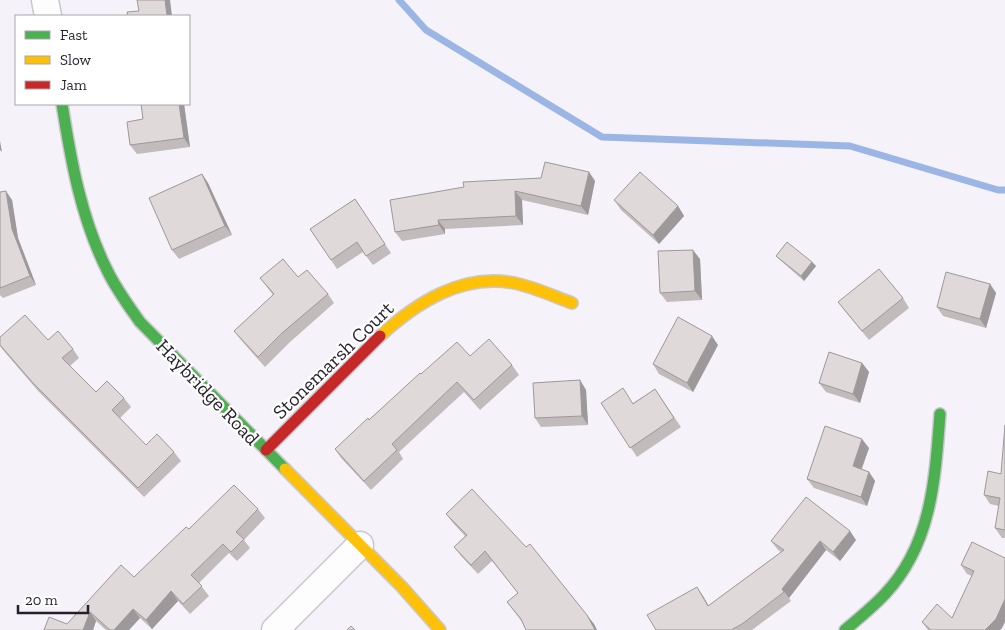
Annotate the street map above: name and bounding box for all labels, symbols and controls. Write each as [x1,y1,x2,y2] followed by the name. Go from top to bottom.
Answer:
[15,15,190,105] legend
[60,26,88,44] text: Fast
[60,51,92,69] text: Slow
[60,76,87,94] text: Jam
[267,296,399,424] street label: Stonemarsh Court
[151,334,265,450] street label: Haybridge Road
[18,582,88,614] scale bar
[25,591,58,609] text: 20 m

